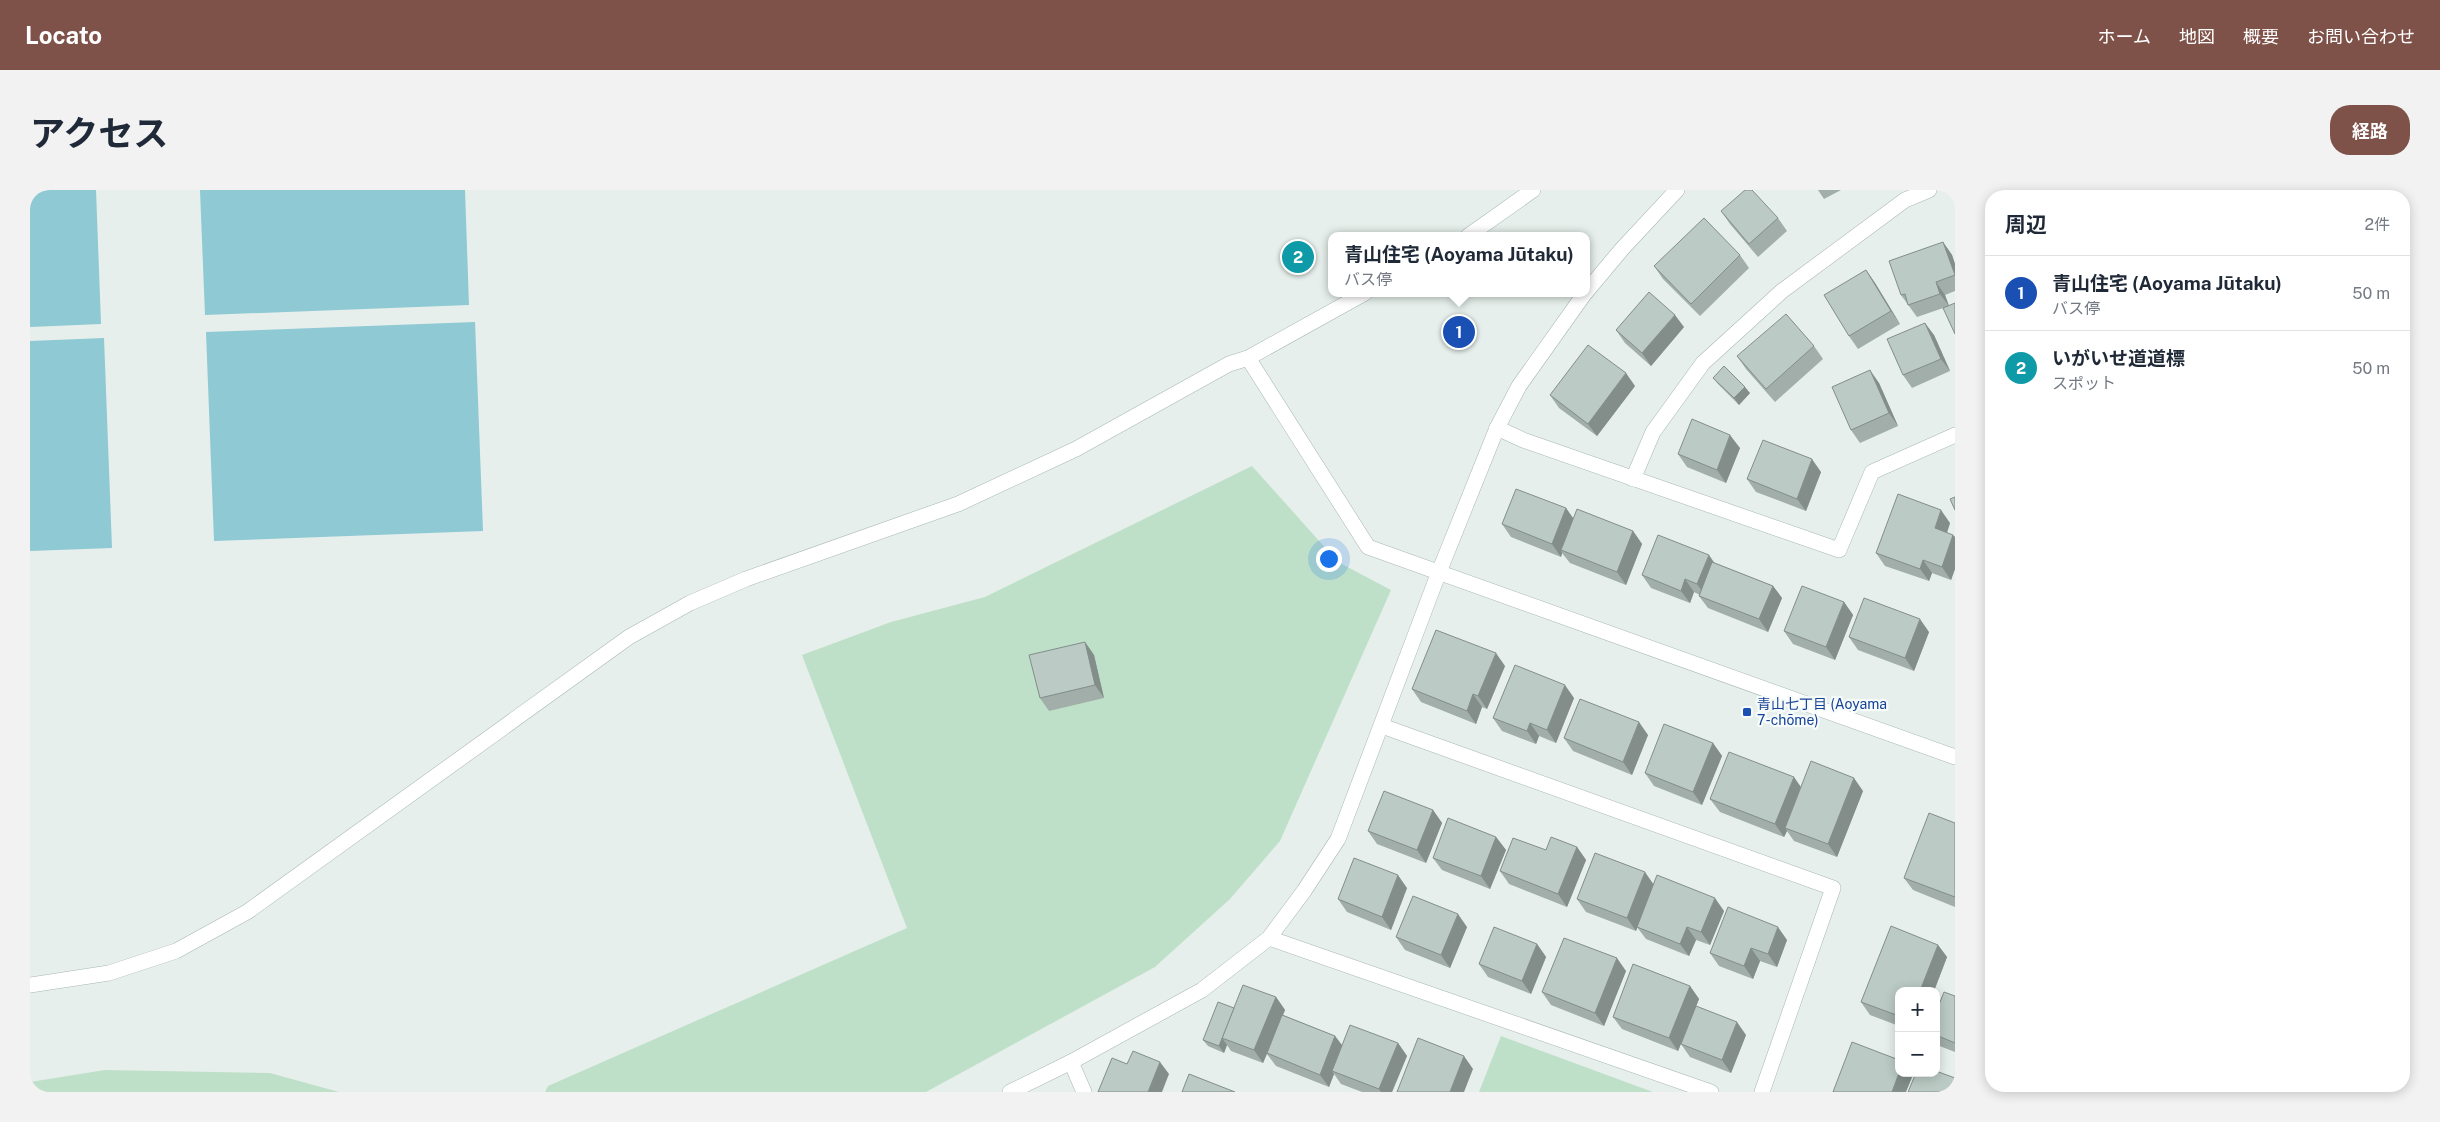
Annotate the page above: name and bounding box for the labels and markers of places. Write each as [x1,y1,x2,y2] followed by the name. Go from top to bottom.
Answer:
[1282,238,1314,276] pin: 2
[1443,313,1475,351] pin: 1
[1757,696,1887,728] place label: 青山七丁目 (Aoyama 7-chōme)
[1741,706,1753,718] marker: 青山七丁目 (Aoyama 7-chōme)

